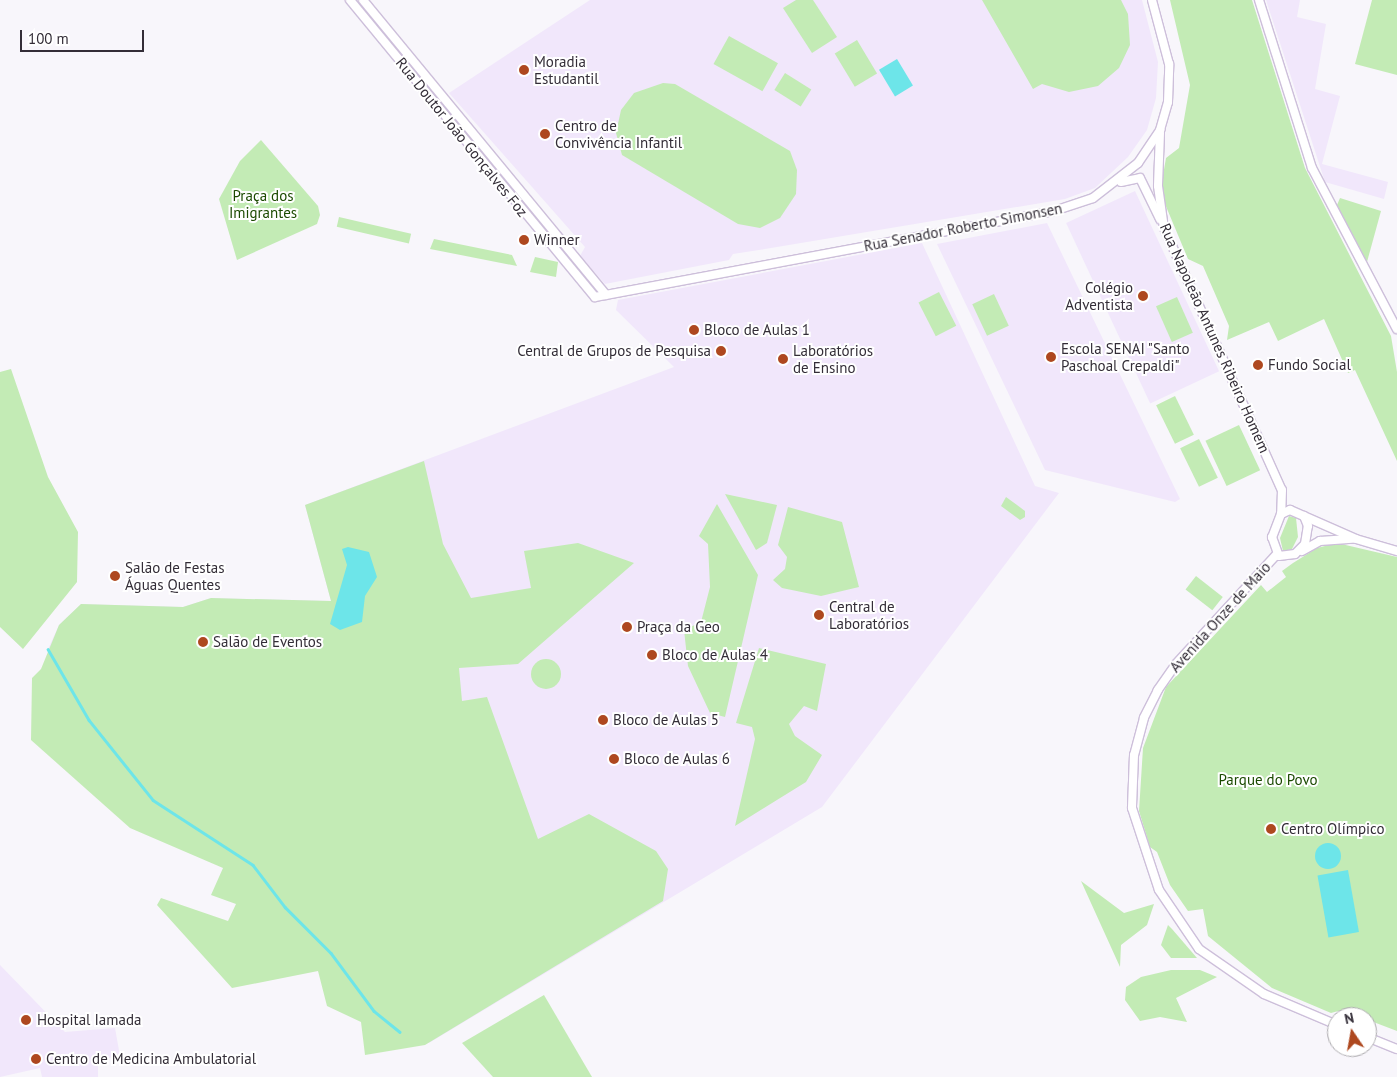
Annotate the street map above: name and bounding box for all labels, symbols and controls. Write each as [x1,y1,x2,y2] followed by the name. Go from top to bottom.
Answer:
[22,20,146,52] scale bar
[28,29,69,48] text: 100 m
[534,52,599,87] place label: Moradia Estudantil
[392,54,532,220] street label: Rua Doutor João Gonçalves Foz
[518,64,530,76] marker: Moradia Estudantil
[555,116,682,151] place label: Centro de Convivência Infantil
[539,128,551,140] marker: Centro de Convivência Infantil
[229,186,297,221] park label: Praça dos Imigrantes
[862,199,1064,255] street label: Rua Senador Roberto Simonsen
[1156,220,1274,456] street label: Rua Napoleão Antunes Ribeiro Homem
[534,231,580,249] place label: Winner
[518,234,530,246] marker: Winner
[1065,278,1133,313] place label: Colégio Adventista
[1137,290,1149,302] marker: Colégio Adventista
[704,321,811,339] place label: Bloco de Aulas 1
[688,324,700,336] marker: Bloco de Aulas 1
[1061,339,1190,374] place label: Escola SENAI "Santo Paschoal Crepaldi"
[793,341,873,376] place label: Laboratórios de Ensino
[517,342,711,360] place label: Central de Grupos de Pesquisa
[715,345,727,357] marker: Central de Grupos de Pesquisa
[1045,351,1057,363] marker: Escola SENAI "Santo Paschoal Crepaldi"
[777,353,789,365] marker: Laboratórios de Ensino
[1268,356,1351,374] place label: Fundo Social
[1252,359,1264,371] marker: Fundo Social
[125,558,224,593] place label: Salão de Festas Águas Quentes
[1166,558,1274,676] street label: Avenida Onze de Maio
[109,570,121,582] marker: Salão de Festas Águas Quentes
[829,597,909,632] place label: Central de Laboratórios
[813,609,825,621] marker: Central de Laboratórios
[637,618,720,636] place label: Praça da Geo
[621,621,633,633] marker: Praça da Geo
[213,633,322,651] place label: Salão de Eventos
[197,636,209,648] marker: Salão de Eventos
[662,646,769,664] place label: Bloco de Aulas 4
[646,649,658,661] marker: Bloco de Aulas 4
[613,711,720,729] place label: Bloco de Aulas 5
[597,714,609,726] marker: Bloco de Aulas 5
[624,750,731,768] place label: Bloco de Aulas 6
[608,753,620,765] marker: Bloco de Aulas 6
[1218,771,1318,789] park label: Parque do Povo
[1281,820,1385,838] place label: Centro Olímpico
[1265,823,1277,835] marker: Centro Olímpico
[1327,1007,1377,1057] north arrow
[1343,1009,1355,1028] text: N
[37,1011,141,1029] place label: Hospital Iamada
[19,1013,33,1027] marker: Hospital Iamada
[46,1050,257,1068] place label: Centro de Medicina Ambulatorial
[30,1053,42,1065] marker: Centro de Medicina Ambulatorial

